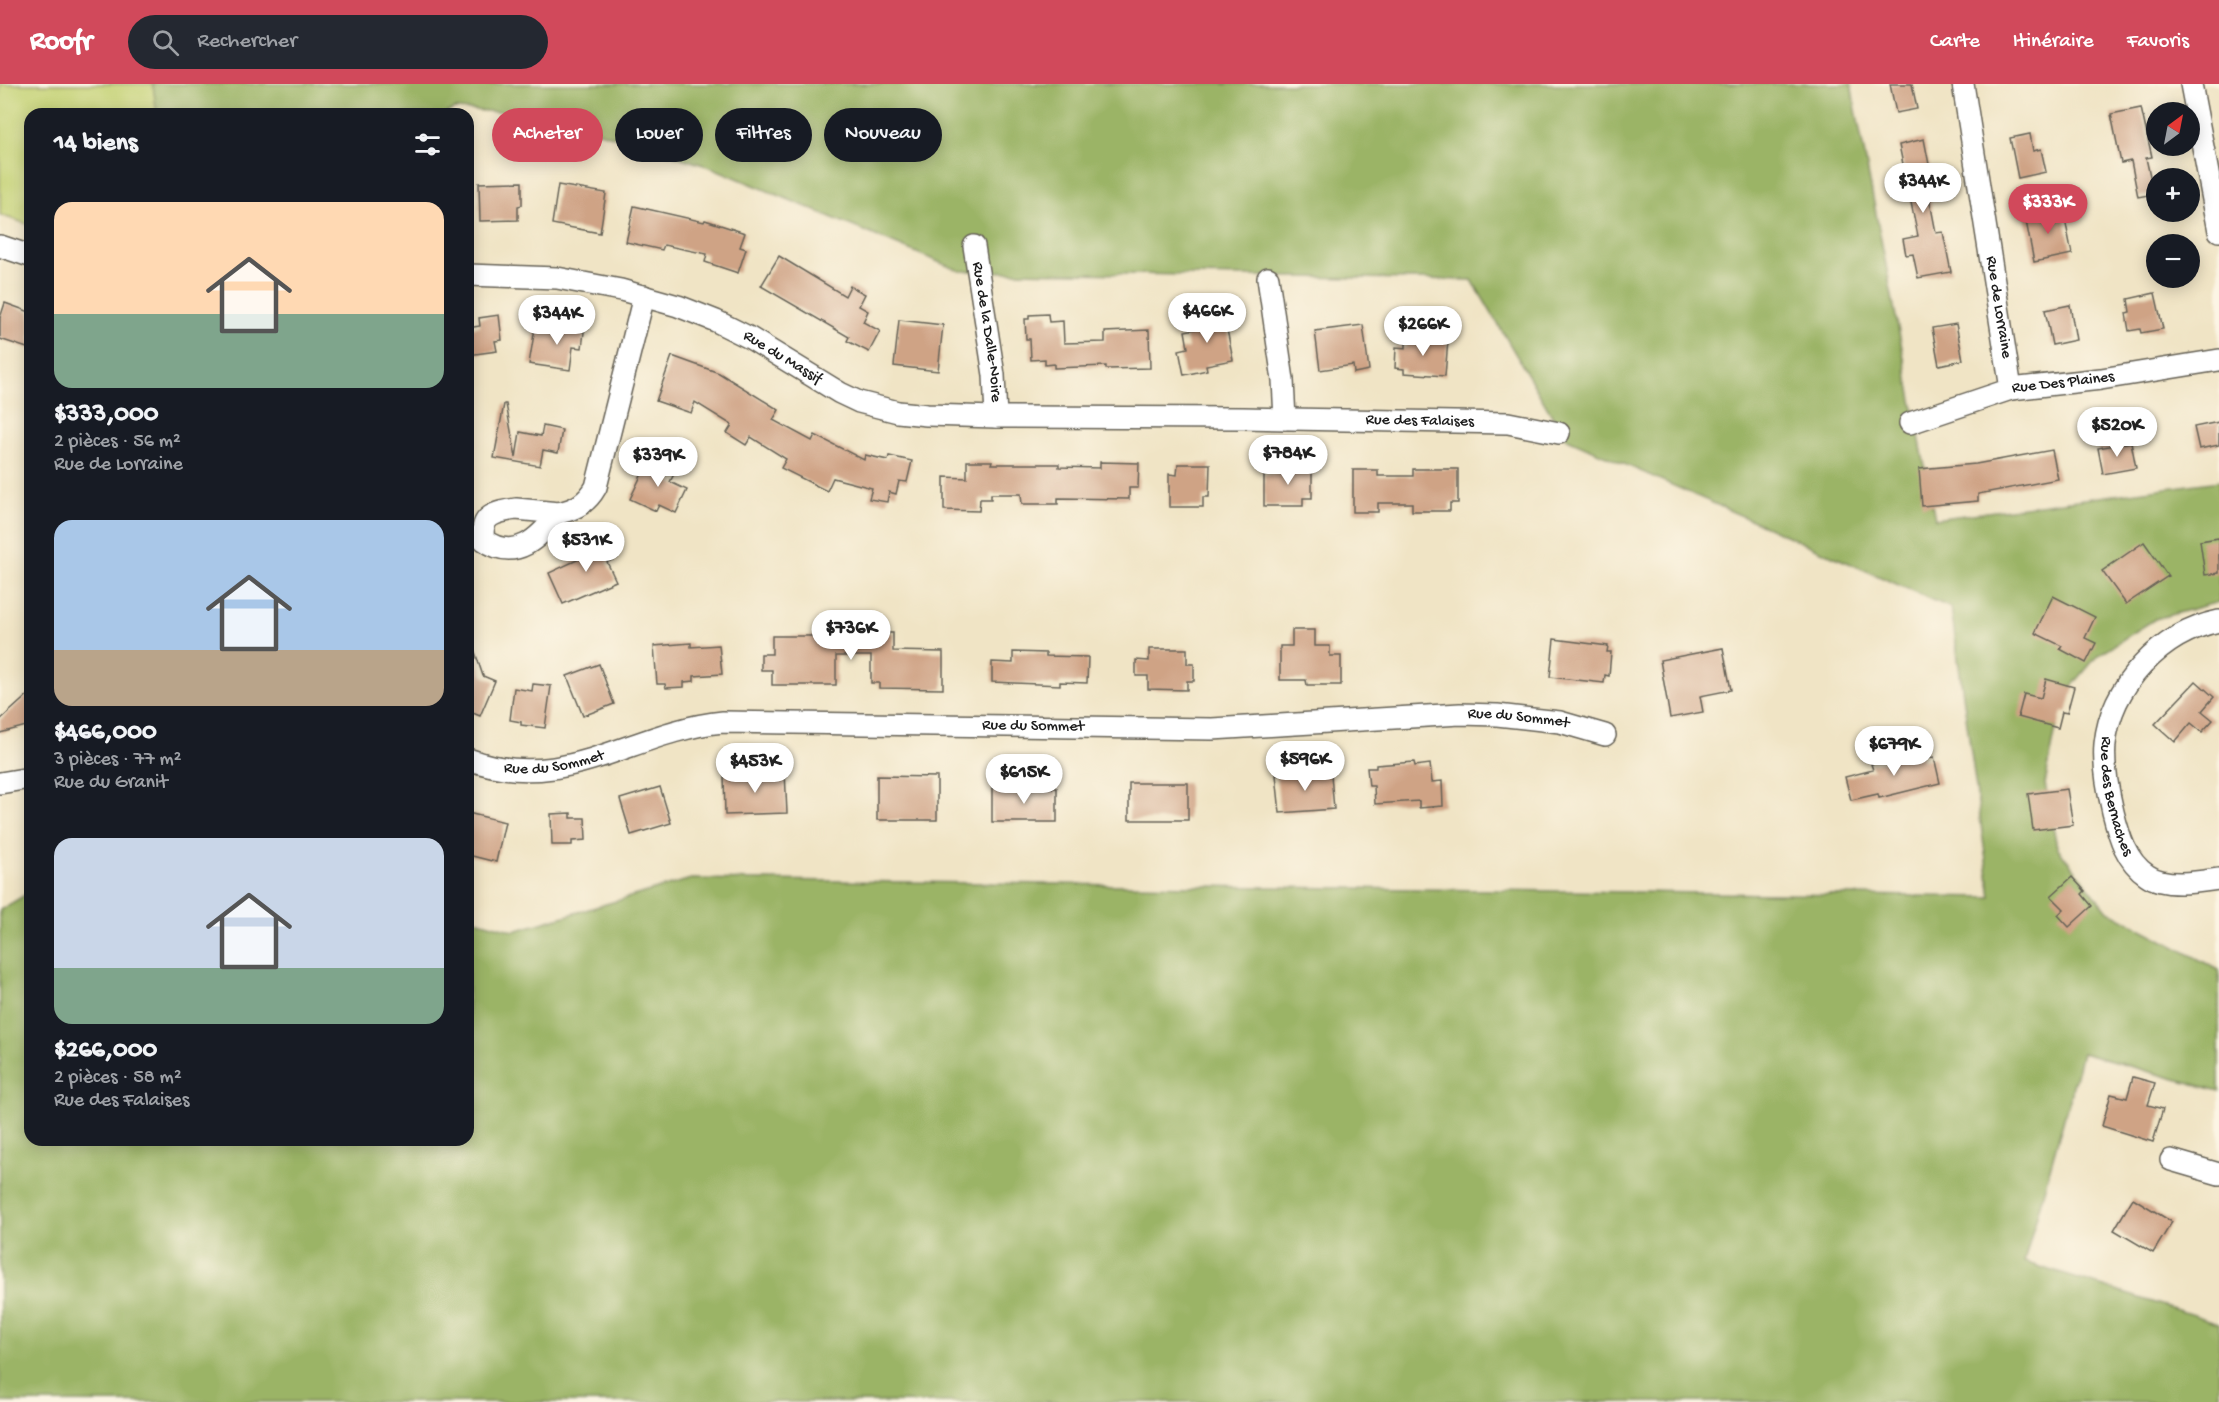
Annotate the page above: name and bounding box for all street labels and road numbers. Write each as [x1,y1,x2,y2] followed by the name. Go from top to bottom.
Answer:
[1981,255,2016,360] street label: Rue de Lorraine
[967,261,1005,403] street label: Rue de la Dalle-Noire
[740,327,826,390] street label: Rue du Massif
[2011,367,2117,398] street label: Rue Des Plaines
[1365,411,1475,432] street label: Rue des Falaises
[1467,705,1573,734] street label: Rue du Sommet
[982,716,1086,737] street label: Rue du Sommet
[2095,735,2137,860] street label: Rue des Bernaches
[503,746,608,779] street label: Rue du Sommet

